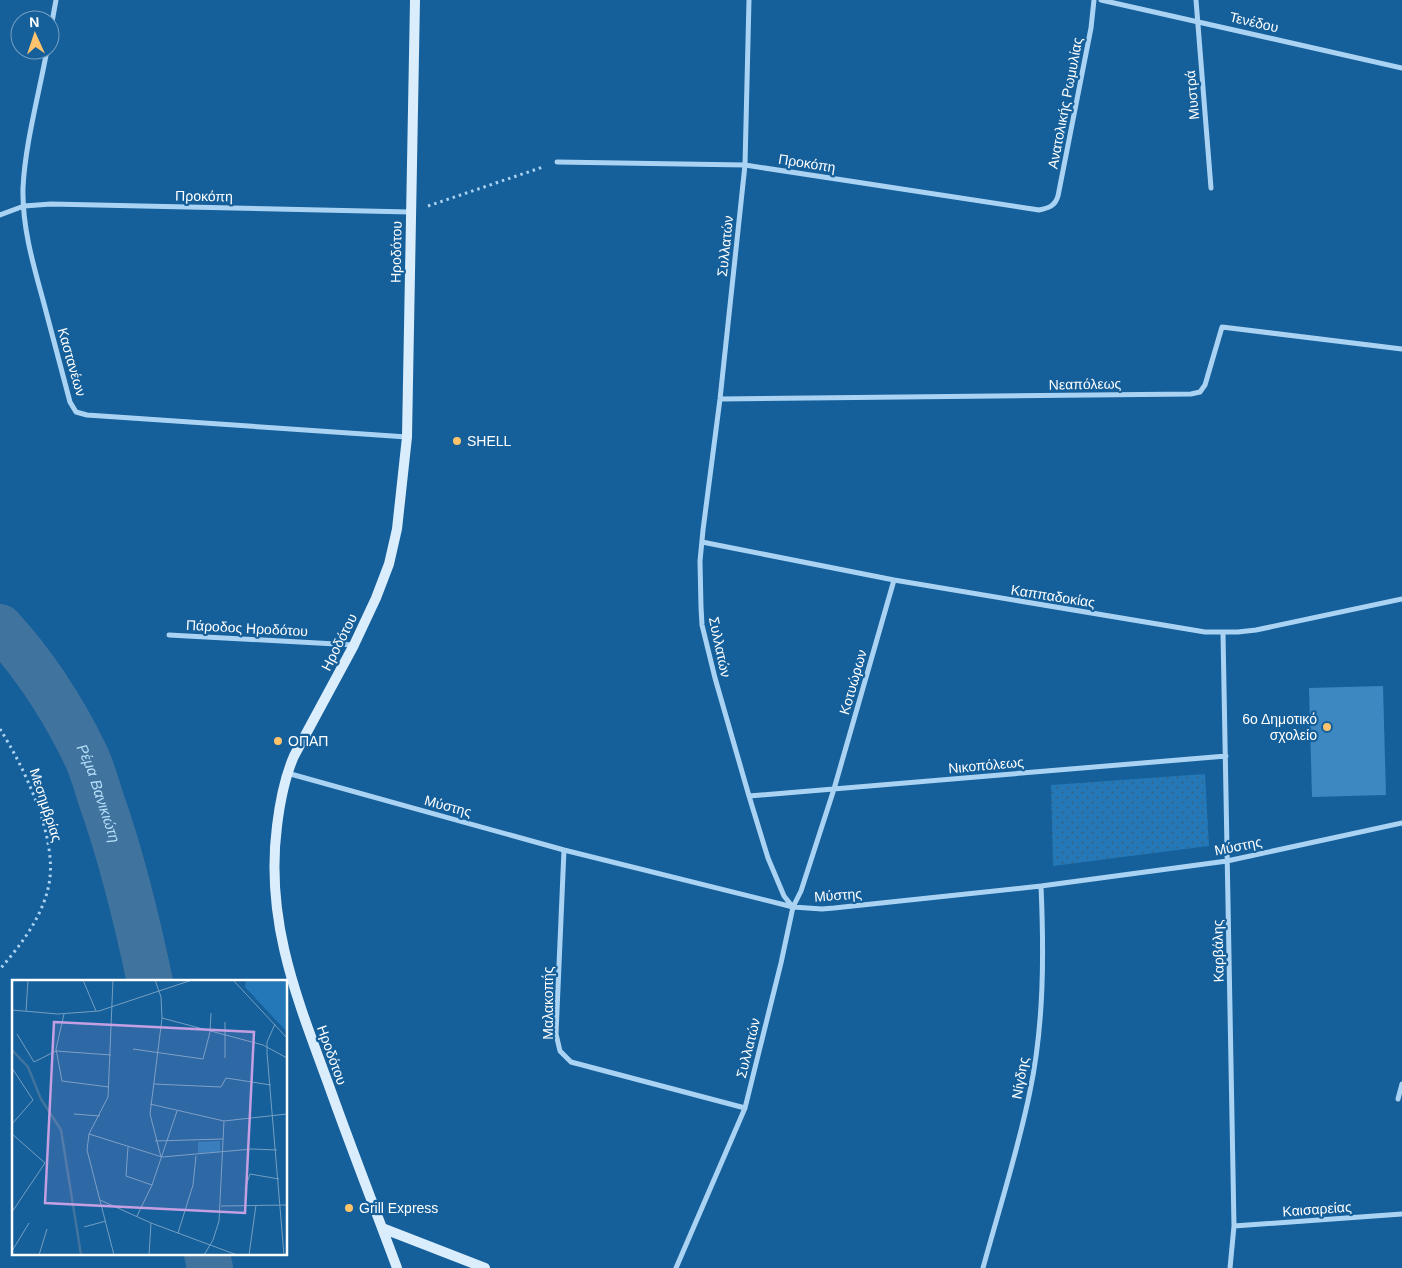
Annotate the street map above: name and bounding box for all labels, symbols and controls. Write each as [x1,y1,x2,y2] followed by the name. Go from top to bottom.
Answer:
[1228,9,1280,35] street label: Τενέδου
[10,10,60,60] north arrow
[29,14,40,30] text: N
[1044,36,1086,170] street label: Ανατολικής Ρωμυλίας
[1182,70,1202,120] street label: Μυστρά
[777,151,837,175] street label: Προκόπη
[175,187,233,205] street label: Προκόπη
[714,215,736,277] street label: Συλλατών
[387,221,405,283] street label: Ηροδότου
[55,326,89,398] street label: Καστανέων
[1049,375,1122,393] street label: Νεαπόλεως
[467,433,512,449] place label: SHELL
[451,435,463,447] marker: SHELL
[1010,581,1096,611] street label: Καππαδοκίας
[318,611,360,673] street label: Ηροδότου
[706,615,734,679] street label: Συλλατών
[186,617,308,639] street label: Πάροδος Ηροδότου
[836,648,870,716] street label: Κοτυώρων
[1242,711,1317,743] place label: 6ο Δημοτικό σχολείο
[1321,721,1333,733] marker: 6ο Δημοτικό σχολείο
[288,733,328,749] place label: ΟΠΑΠ
[272,735,284,747] marker: ΟΠΑΠ
[73,741,124,844] water label: Ρέμα Βανικιώτη
[948,754,1025,776] street label: Νικοπόλεως
[27,766,65,844] street label: Μεσημβρίας
[423,792,474,820] street label: Μύστης
[1213,834,1263,858] street label: Μύστης
[813,885,863,905] street label: Μύστης
[1209,919,1227,983] street label: Καρβάλης
[540,966,556,1040] street label: Μαλακοπής
[12,980,288,1256] inset map
[733,1016,763,1080] street label: Συλλατών
[314,1023,350,1087] street label: Ηροδότου
[1008,1055,1032,1100] street label: Νίγδης
[1282,1199,1352,1219] street label: Καισαρείας
[359,1200,438,1216] place label: Grill Express
[343,1202,355,1214] marker: Grill Express

